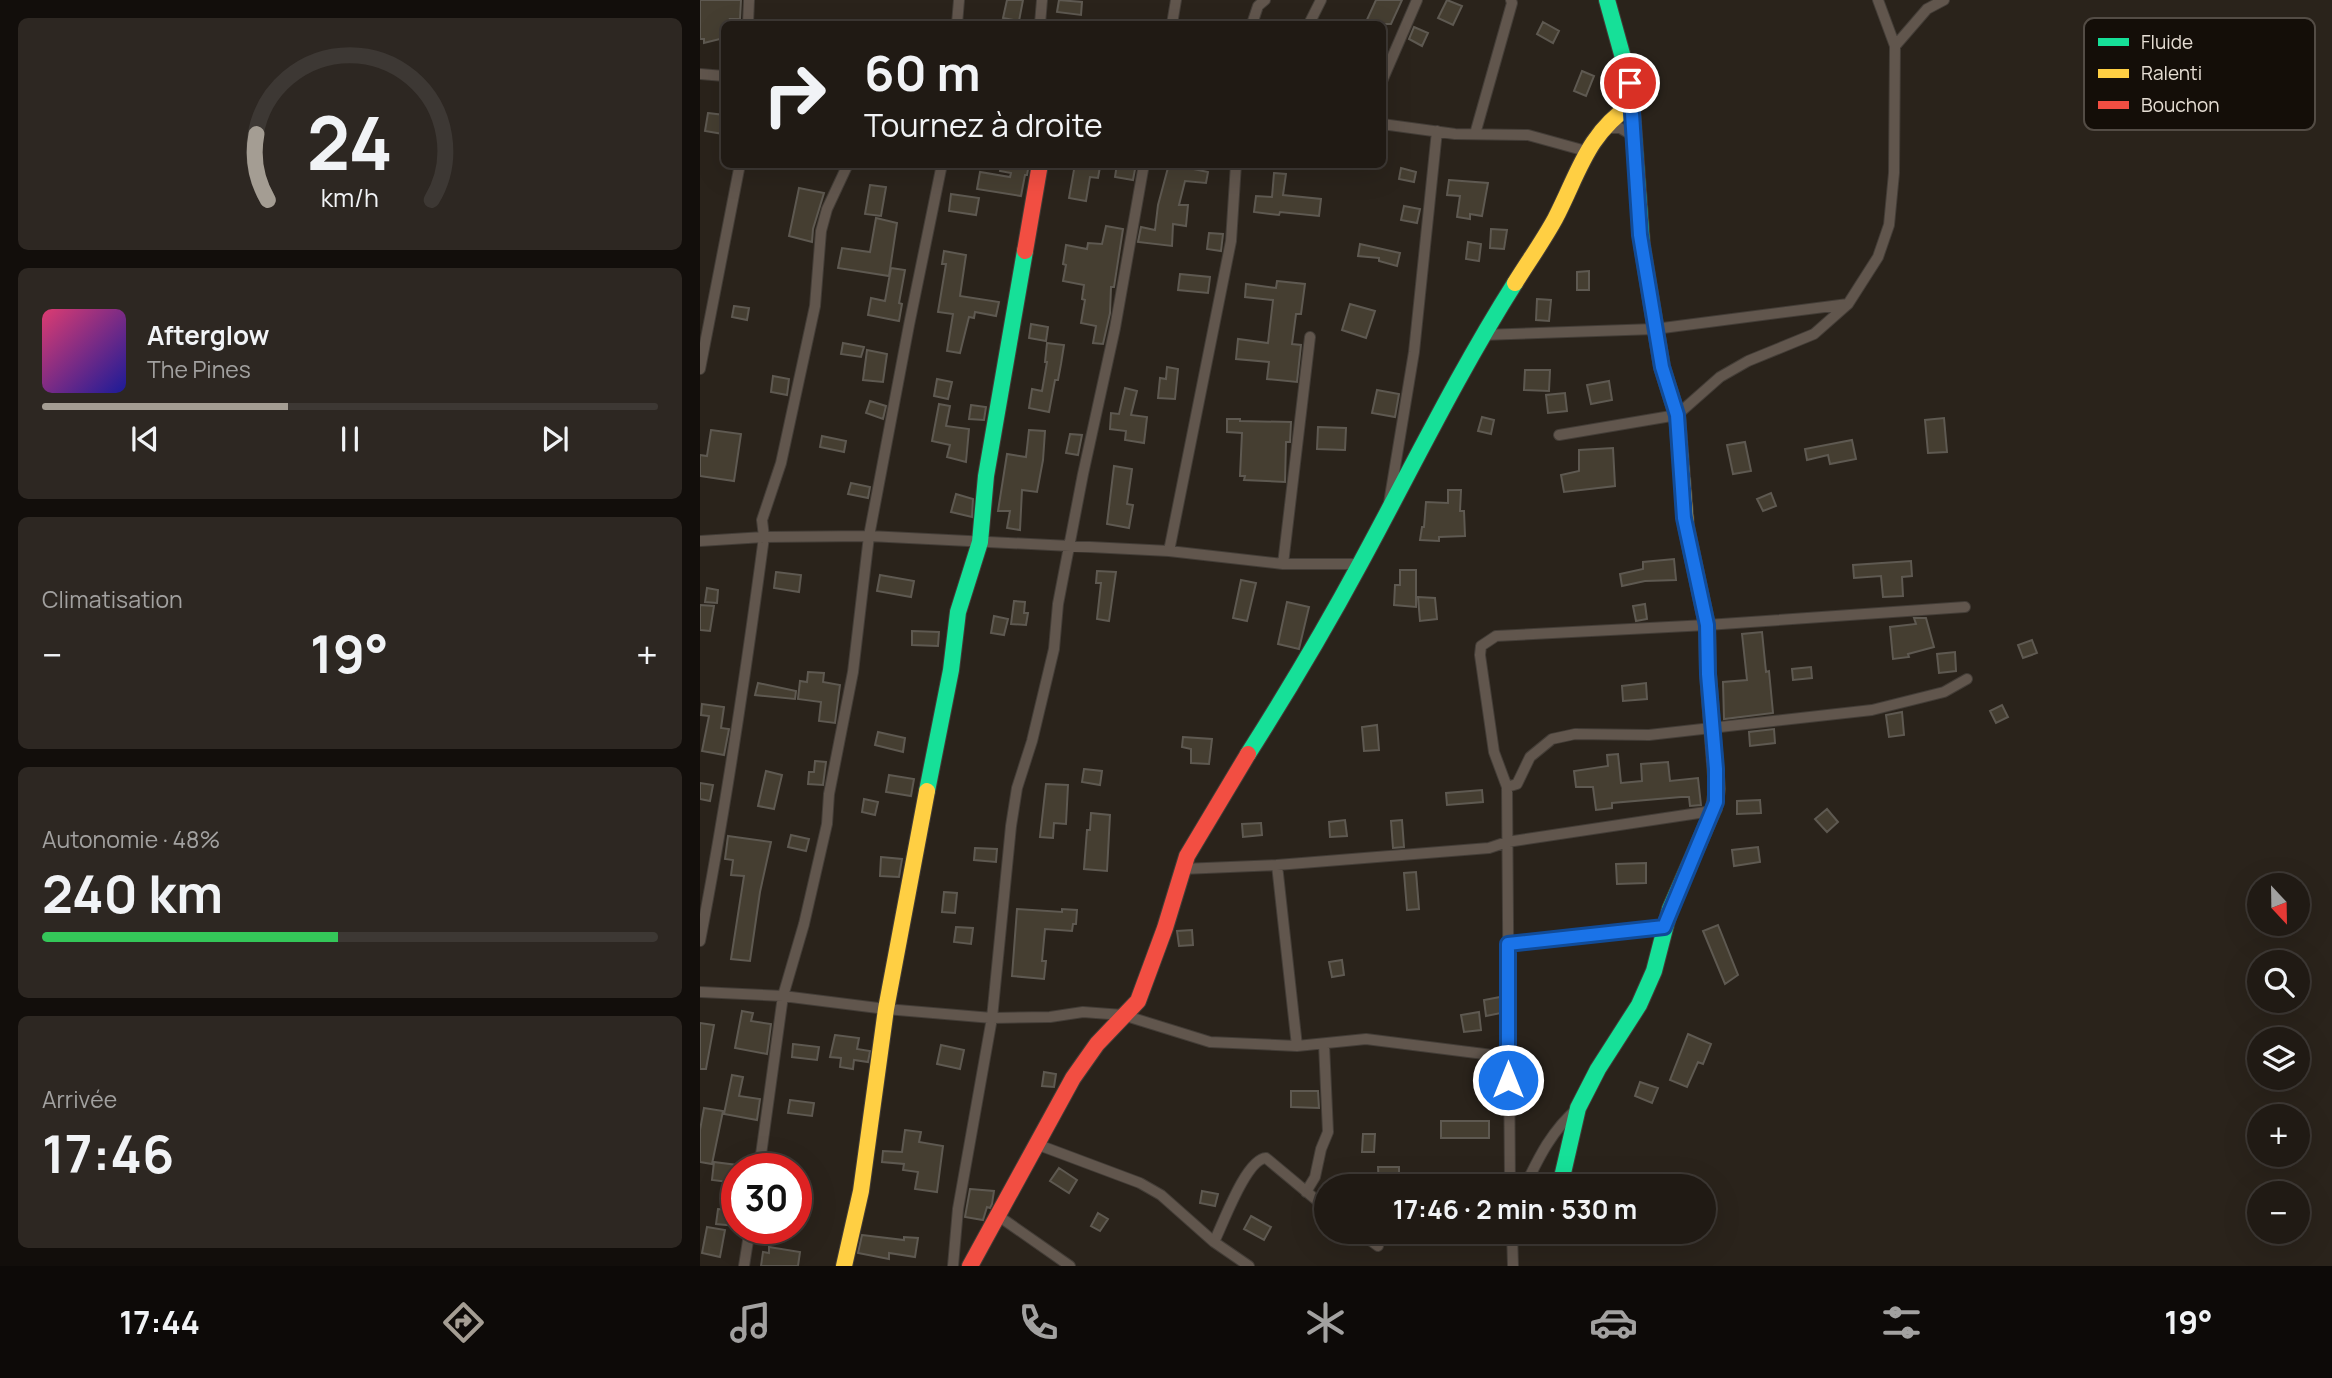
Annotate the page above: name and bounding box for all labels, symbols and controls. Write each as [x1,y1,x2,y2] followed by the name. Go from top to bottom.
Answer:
[2084,18,2315,130] legend
[2141,29,2193,55] text: Fluide
[864,39,981,106] text: 60 m
[749,49,840,140] icon: right
[1600,53,1660,113] pin
[2141,60,2202,86] text: Ralenti
[1611,64,1649,102] icon: arrive
[307,92,393,192] text: 24
[2141,92,2220,118] text: Bouchon
[864,103,1103,147] text: Tournez à droite
[321,180,379,215] text: km/h
[147,317,269,353] text: Afterglow
[147,353,251,385] text: The Pines
[126,420,164,458] icon: previous
[331,420,369,458] icon: pause
[536,420,574,458] icon: next
[42,583,183,615] text: Climatisation
[310,618,389,689] text: 19°
[42,628,63,680] text: −
[636,628,658,680] text: +
[42,823,220,855] text: Autonomie · 48%
[42,858,223,929] text: 240 km
[2247,873,2310,936] north arrow
[2247,873,2310,1244] map controls
[2247,950,2310,1013] button: search
[2247,1027,2310,1090] button: layers
[1471,1043,1545,1117] position arrow
[42,1083,117,1115] text: Arrivée
[2247,1104,2310,1167] button: +
[42,1118,174,1189] text: 17:46
[721,1153,812,1244] speed limit sign: 30
[2247,1181,2310,1244] button: −
[1393,1191,1637,1227] text: 17:46 · 2 min · 530 m
[439,1298,488,1347] icon: directions
[726,1298,775,1347] icon: music
[1014,1298,1063,1347] icon: phone
[1301,1298,1350,1347] icon: climate
[1589,1298,1638,1347] icon: car
[1877,1298,1926,1347] icon: filters
[119,1300,200,1344] text: 17:44
[2164,1300,2213,1344] text: 19°

